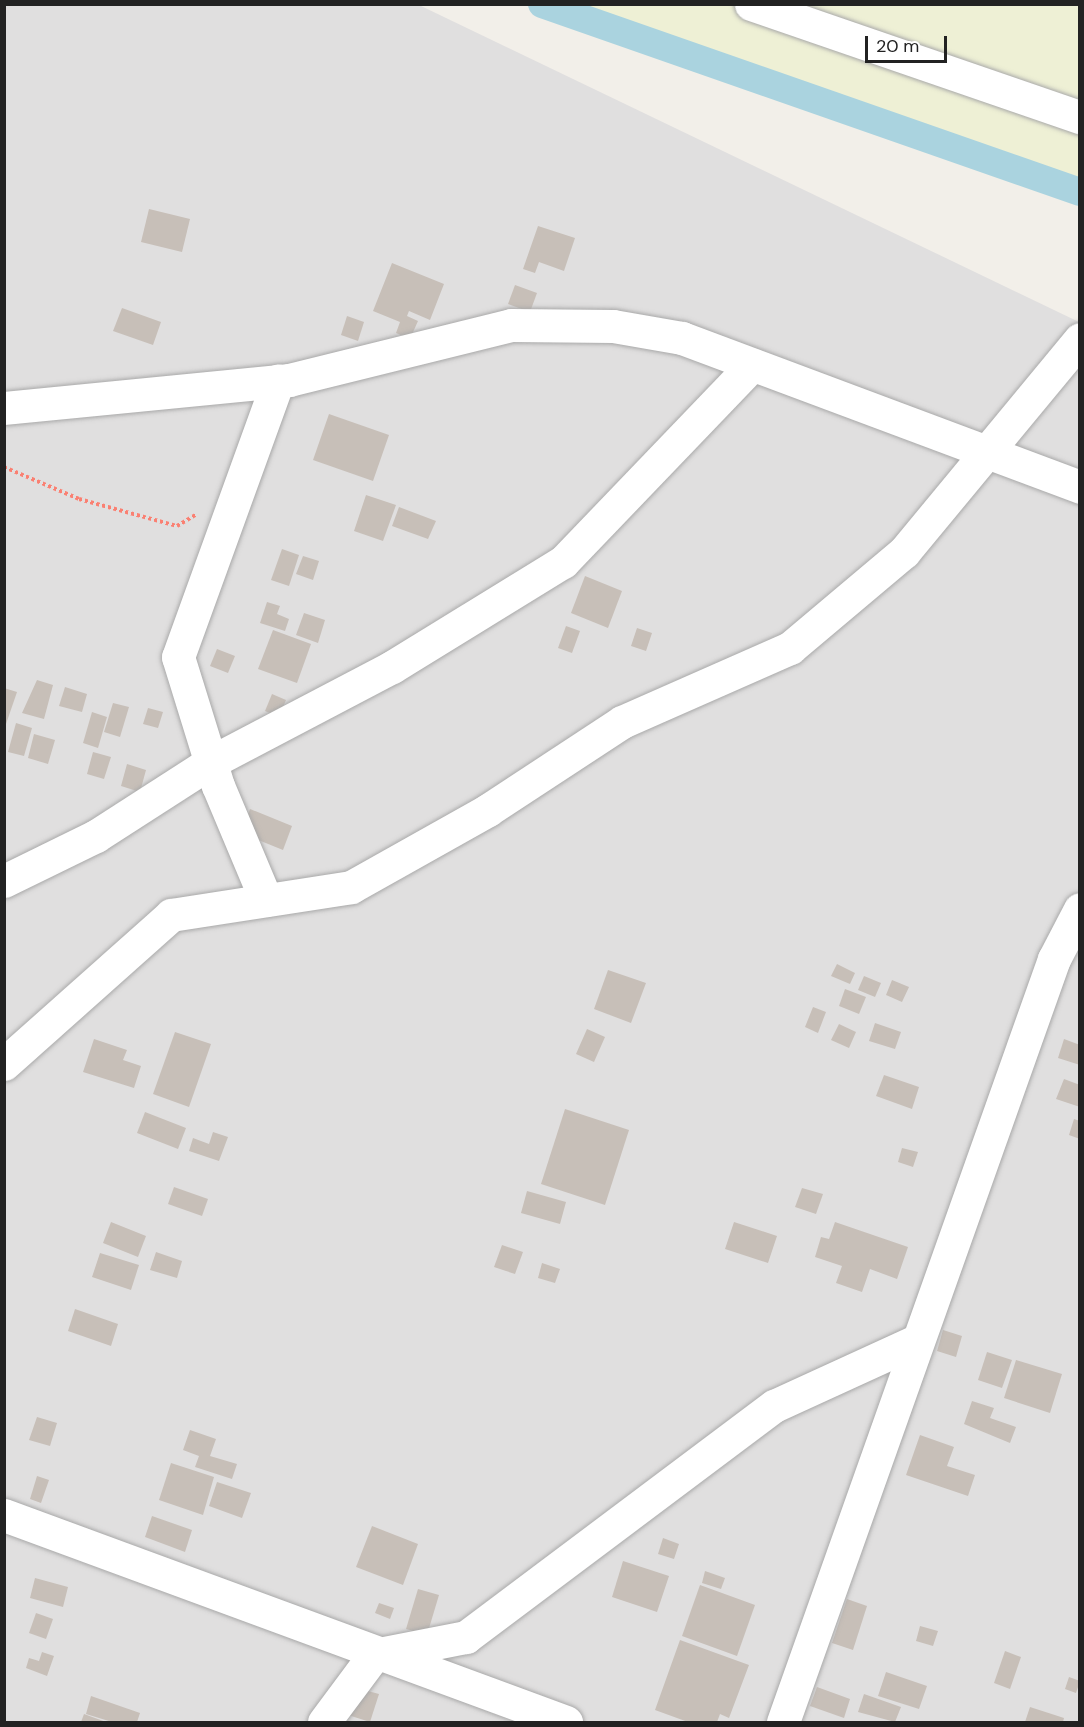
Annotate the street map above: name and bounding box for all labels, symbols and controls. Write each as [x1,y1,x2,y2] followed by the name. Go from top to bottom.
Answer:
[868,24,950,62] scale bar
[876,34,919,58] text: 20 m

